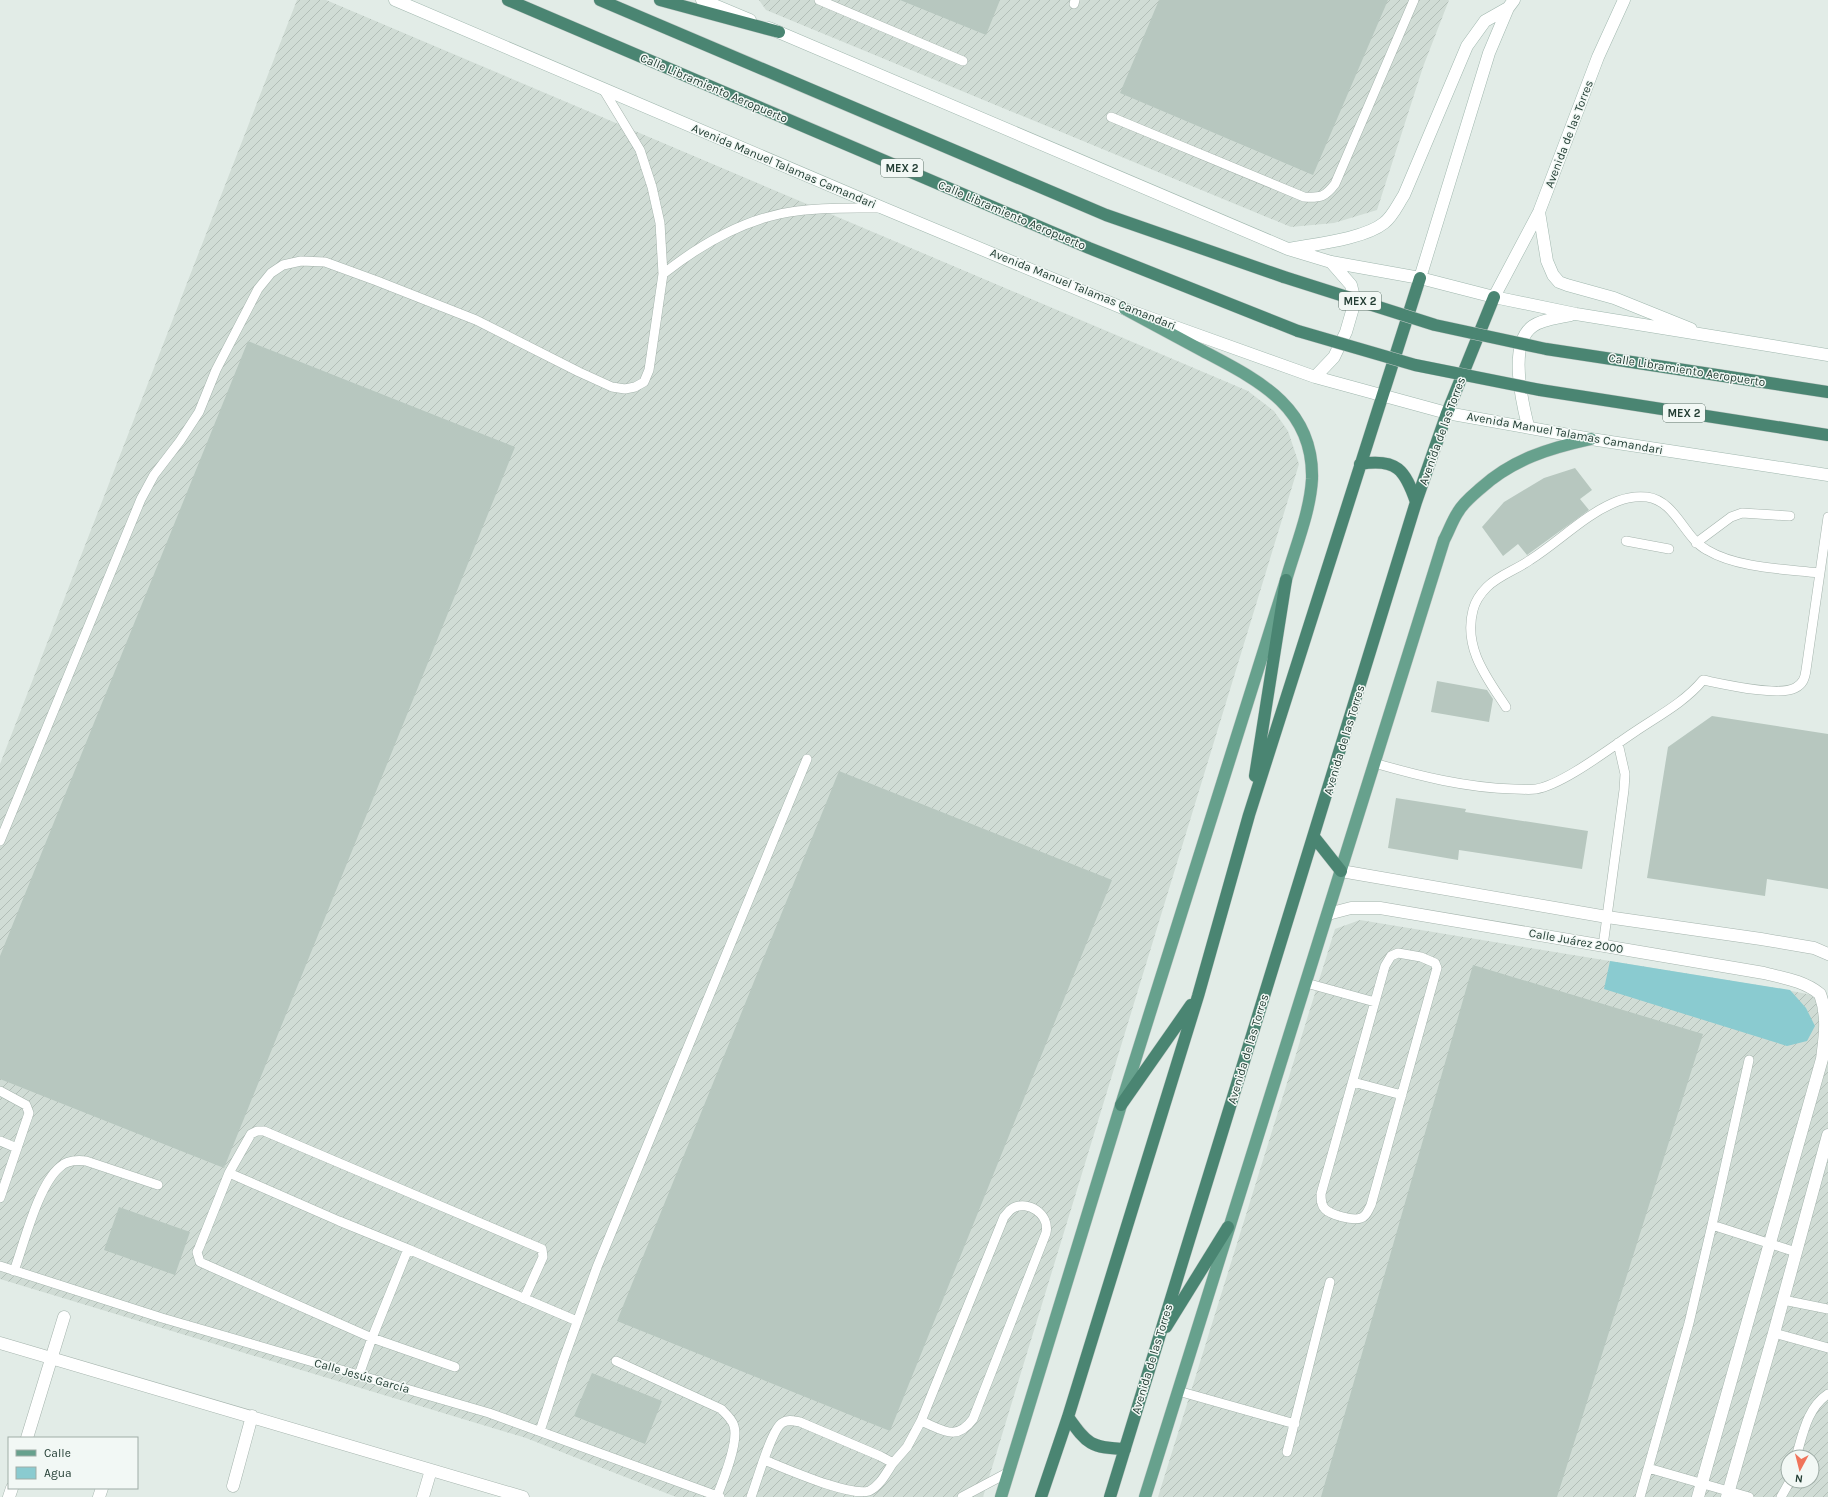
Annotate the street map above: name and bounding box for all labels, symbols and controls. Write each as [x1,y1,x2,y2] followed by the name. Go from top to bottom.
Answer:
[638,51,790,125] street label: Calle Libramiento Aeropuerto
[1542,78,1596,190] street label: Avenida de las Torres
[690,121,878,211] street label: Avenida Manuel Talamas Camandari
[881,159,923,177] road number: MEX 2
[936,178,1088,252] street label: Calle Libramiento Aeropuerto
[988,245,1178,333] street label: Avenida Manuel Talamas Camandari
[1339,292,1381,310] road number: MEX 2
[1607,351,1767,389] street label: Calle Libramiento Aeropuerto
[1416,375,1468,487] street label: Avenida de las Torres
[1663,404,1705,422] road number: MEX 2
[1466,409,1664,457] street label: Avenida Manuel Talamas Camandari
[1321,683,1367,797] street label: Avenida de las Torres
[1528,926,1624,956] street label: Calle Juárez 2000
[1225,992,1271,1106] street label: Avenida de las Torres
[1129,1302,1175,1416] street label: Avenida de las Torres
[313,1356,411,1396] street label: Calle Jesús García
[8,1437,138,1489] legend
[44,1446,71,1460] text: Calle
[1780,1449,1820,1489] north arrow
[44,1466,72,1480] text: Agua
[1794,1471,1804,1485] text: N

